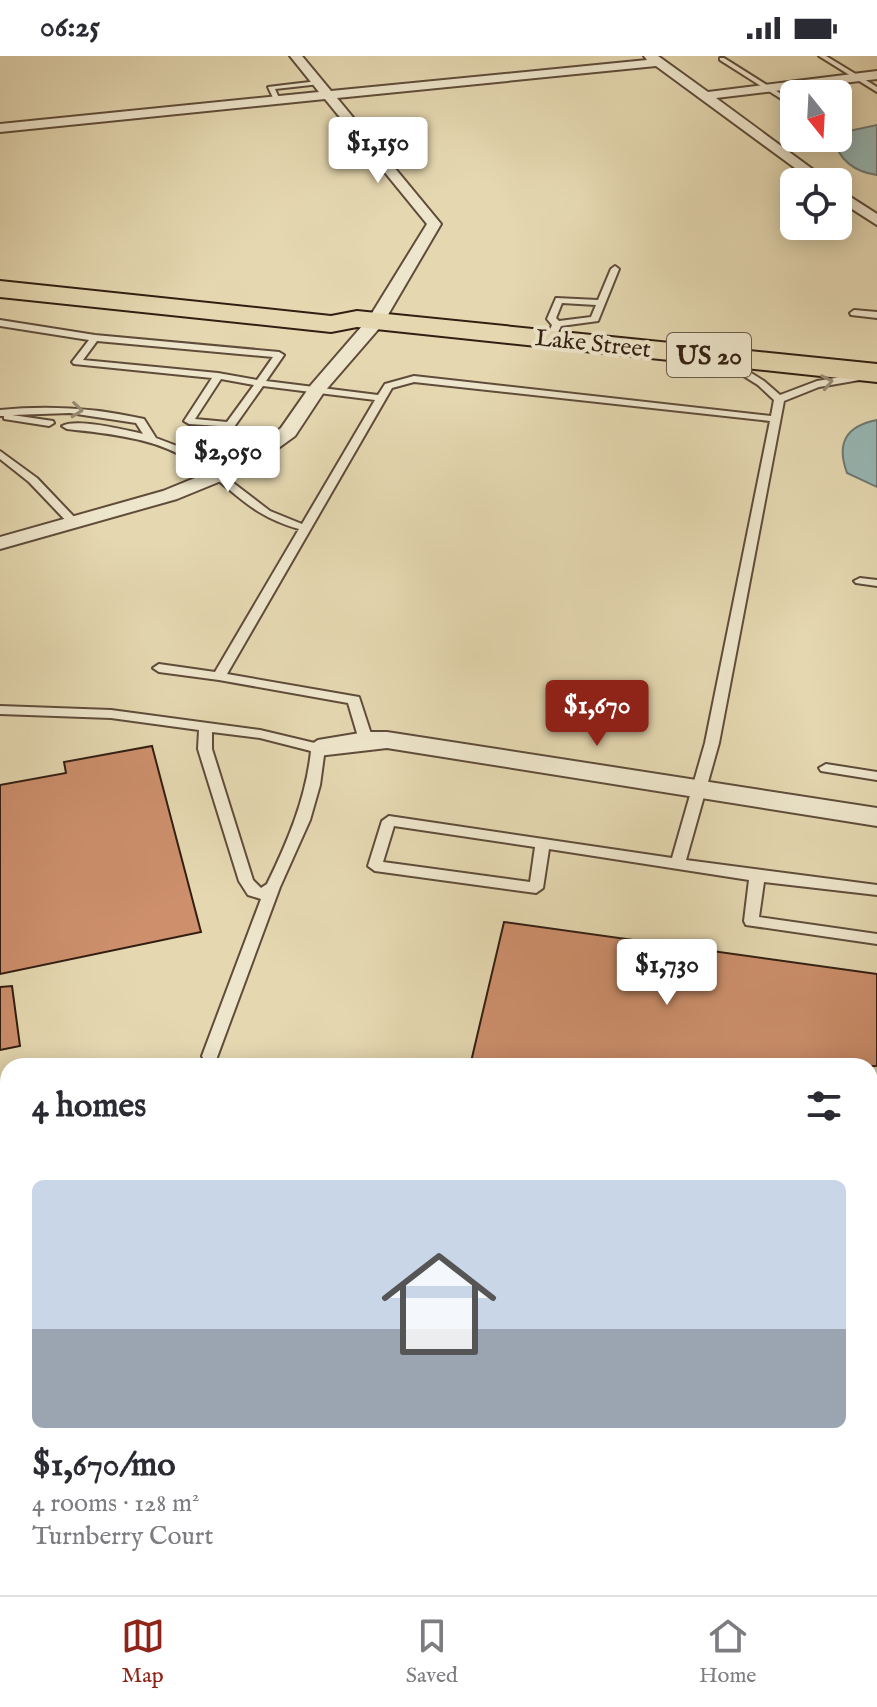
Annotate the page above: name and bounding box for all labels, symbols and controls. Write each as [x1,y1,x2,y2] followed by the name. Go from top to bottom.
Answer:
[40,9,100,47] text: 06:25
[780,80,852,152] north arrow
[780,80,852,240] map controls
[313,117,443,185] pin: $1,150
[347,126,409,159] text: $1,150
[780,168,852,240] button: locate
[534,323,652,366] street label: Lake Street
[667,333,751,377] road number: US 20
[820,375,833,392] one-way arrow
[71,401,84,418] one-way arrow
[163,426,293,494] pin: $2,050
[194,435,262,468] text: $2,050
[532,680,662,748] pin: $1,670
[564,689,630,722] text: $1,670
[602,939,732,1007] pin: $1,730
[635,948,699,981] text: $1,730
[802,1084,846,1128] icon: filters
[32,1085,146,1128] text: 4 homes
[367,1232,511,1376] icon: home
[32,1444,176,1487] text: $1,670/mo
[32,1487,199,1520] text: 4 rooms · 128 m²
[32,1520,213,1553] text: Turnberry Court
[121,1614,165,1690] tab: Map
[406,1614,458,1690] tab: Saved
[699,1614,756,1690] tab: Home

